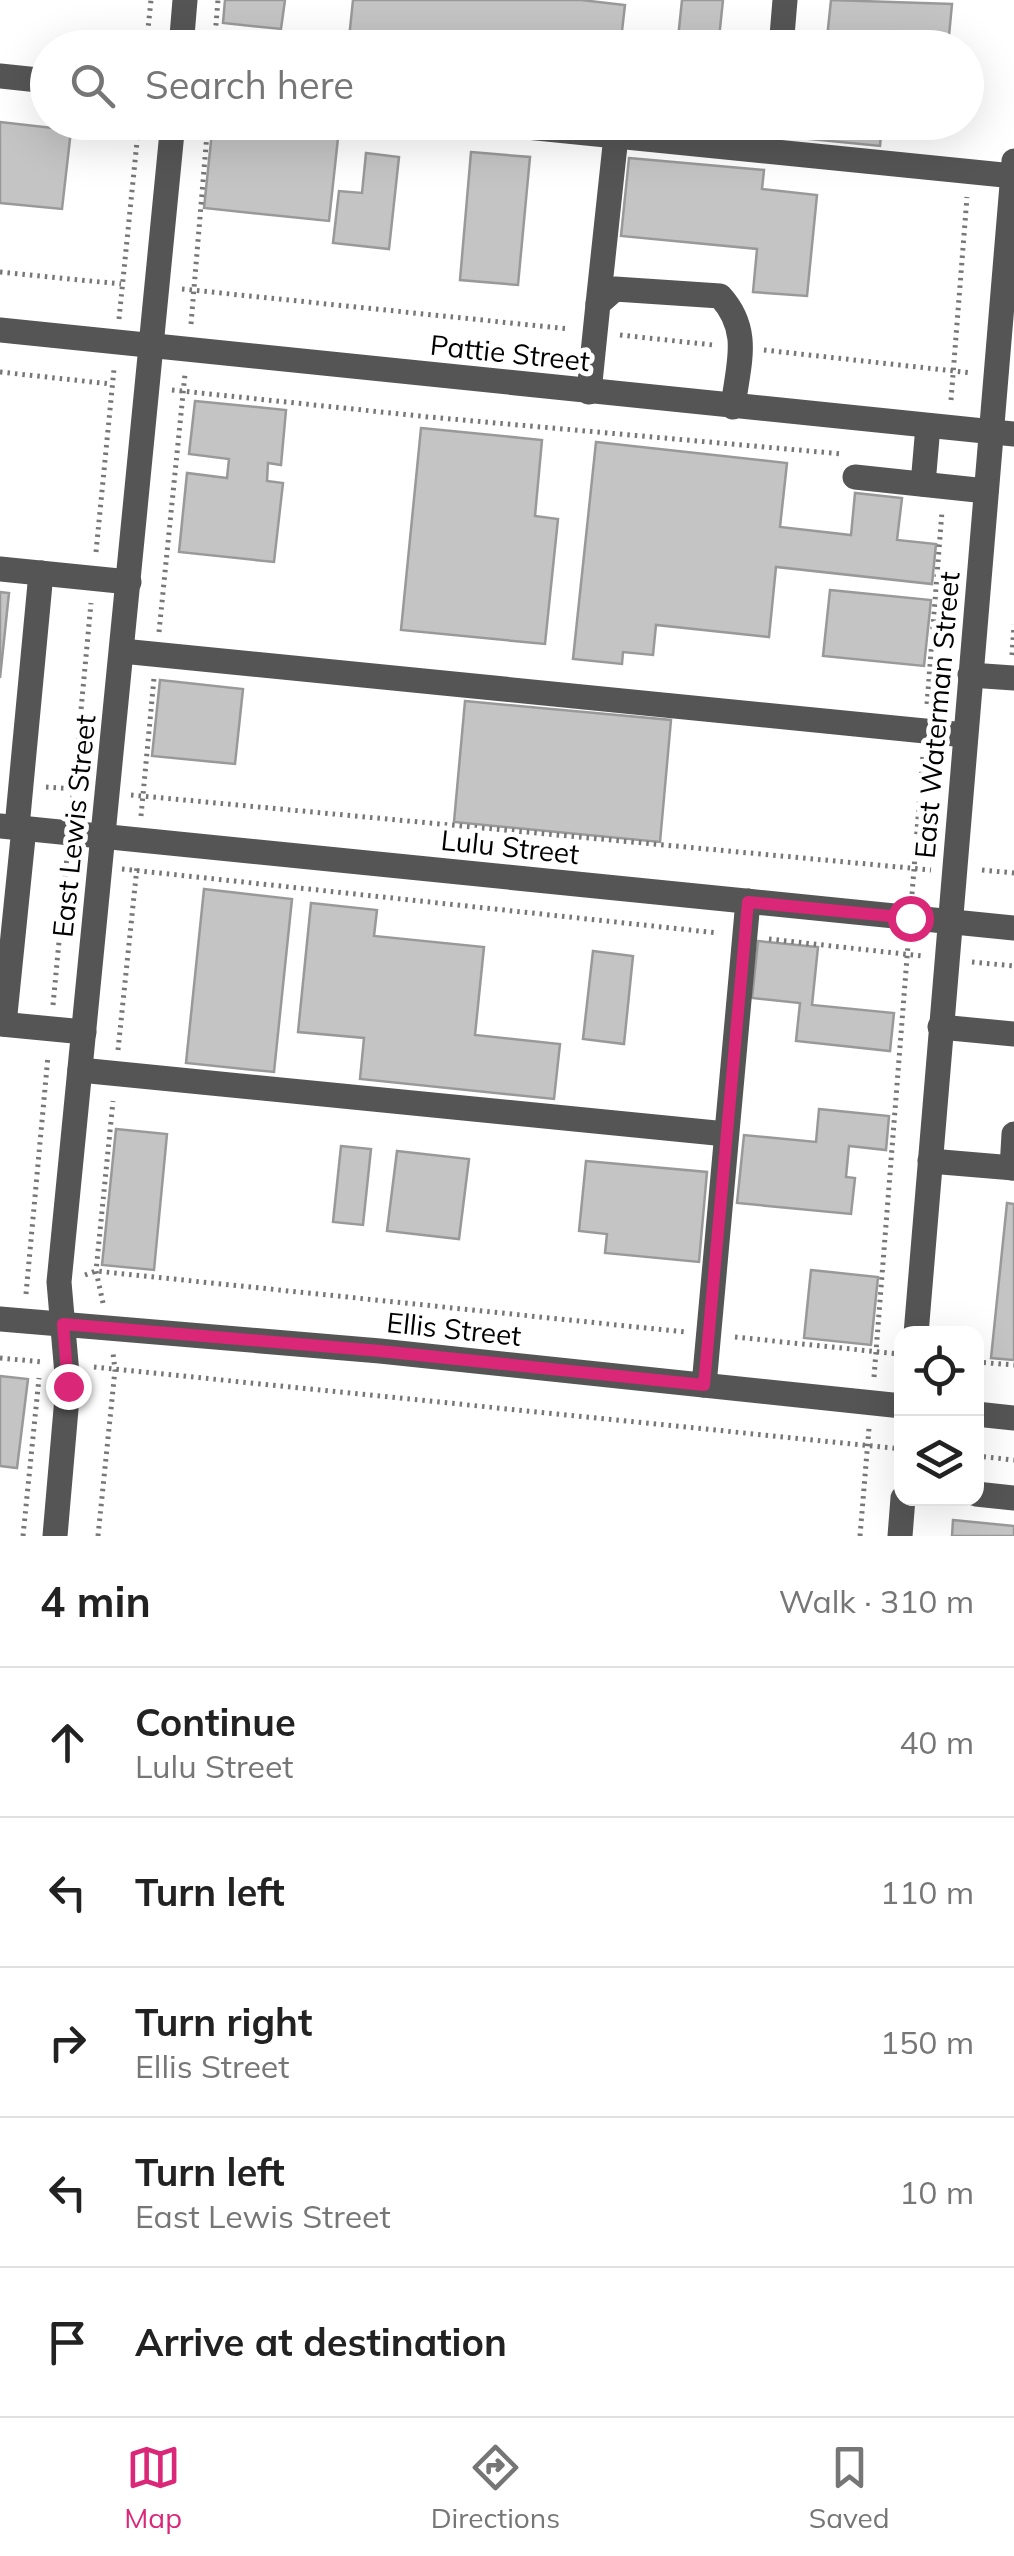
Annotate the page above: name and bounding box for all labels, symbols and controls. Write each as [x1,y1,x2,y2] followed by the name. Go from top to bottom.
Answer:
[30,30,984,140] search box
[65,58,120,113] icon: search
[145,61,354,109] text: Search here
[429,327,592,378] street label: Pattie Street
[907,570,966,860] street label: East Waterman Street
[44,713,103,939] street label: East Lewis Street
[439,822,581,871] street label: Lulu Street
[888,896,934,942] route start
[385,1304,523,1353] street label: Ellis Street
[894,1326,984,1506] map controls
[894,1326,984,1416] button: locate
[46,1364,92,1410] route end
[894,1416,984,1506] button: layers
[40,1575,151,1628] text: 4 min
[779,1581,974,1621] text: Walk · 310 m
[135,1698,296,1746] text: Continue
[40,1715,95,1770] icon: ahead
[899,1722,974,1762] text: 40 m
[135,1746,294,1786] text: Lulu Street
[40,1865,95,1920] icon: left
[135,1868,285,1916] text: Turn left
[880,1872,974,1912] text: 110 m
[135,1998,312,2046] text: Turn right
[40,2015,95,2070] icon: right
[880,2022,974,2062] text: 150 m
[135,2046,289,2086] text: Ellis Street
[135,2148,285,2196] text: Turn left
[40,2165,95,2220] icon: left
[899,2172,974,2212] text: 10 m
[135,2196,391,2236] text: East Lewis Street
[40,2315,95,2370] icon: arrive
[135,2318,507,2366] text: Arrive at destination
[124,2440,182,2535] tab: Map
[431,2440,560,2535] tab: Directions
[809,2440,890,2535] tab: Saved

